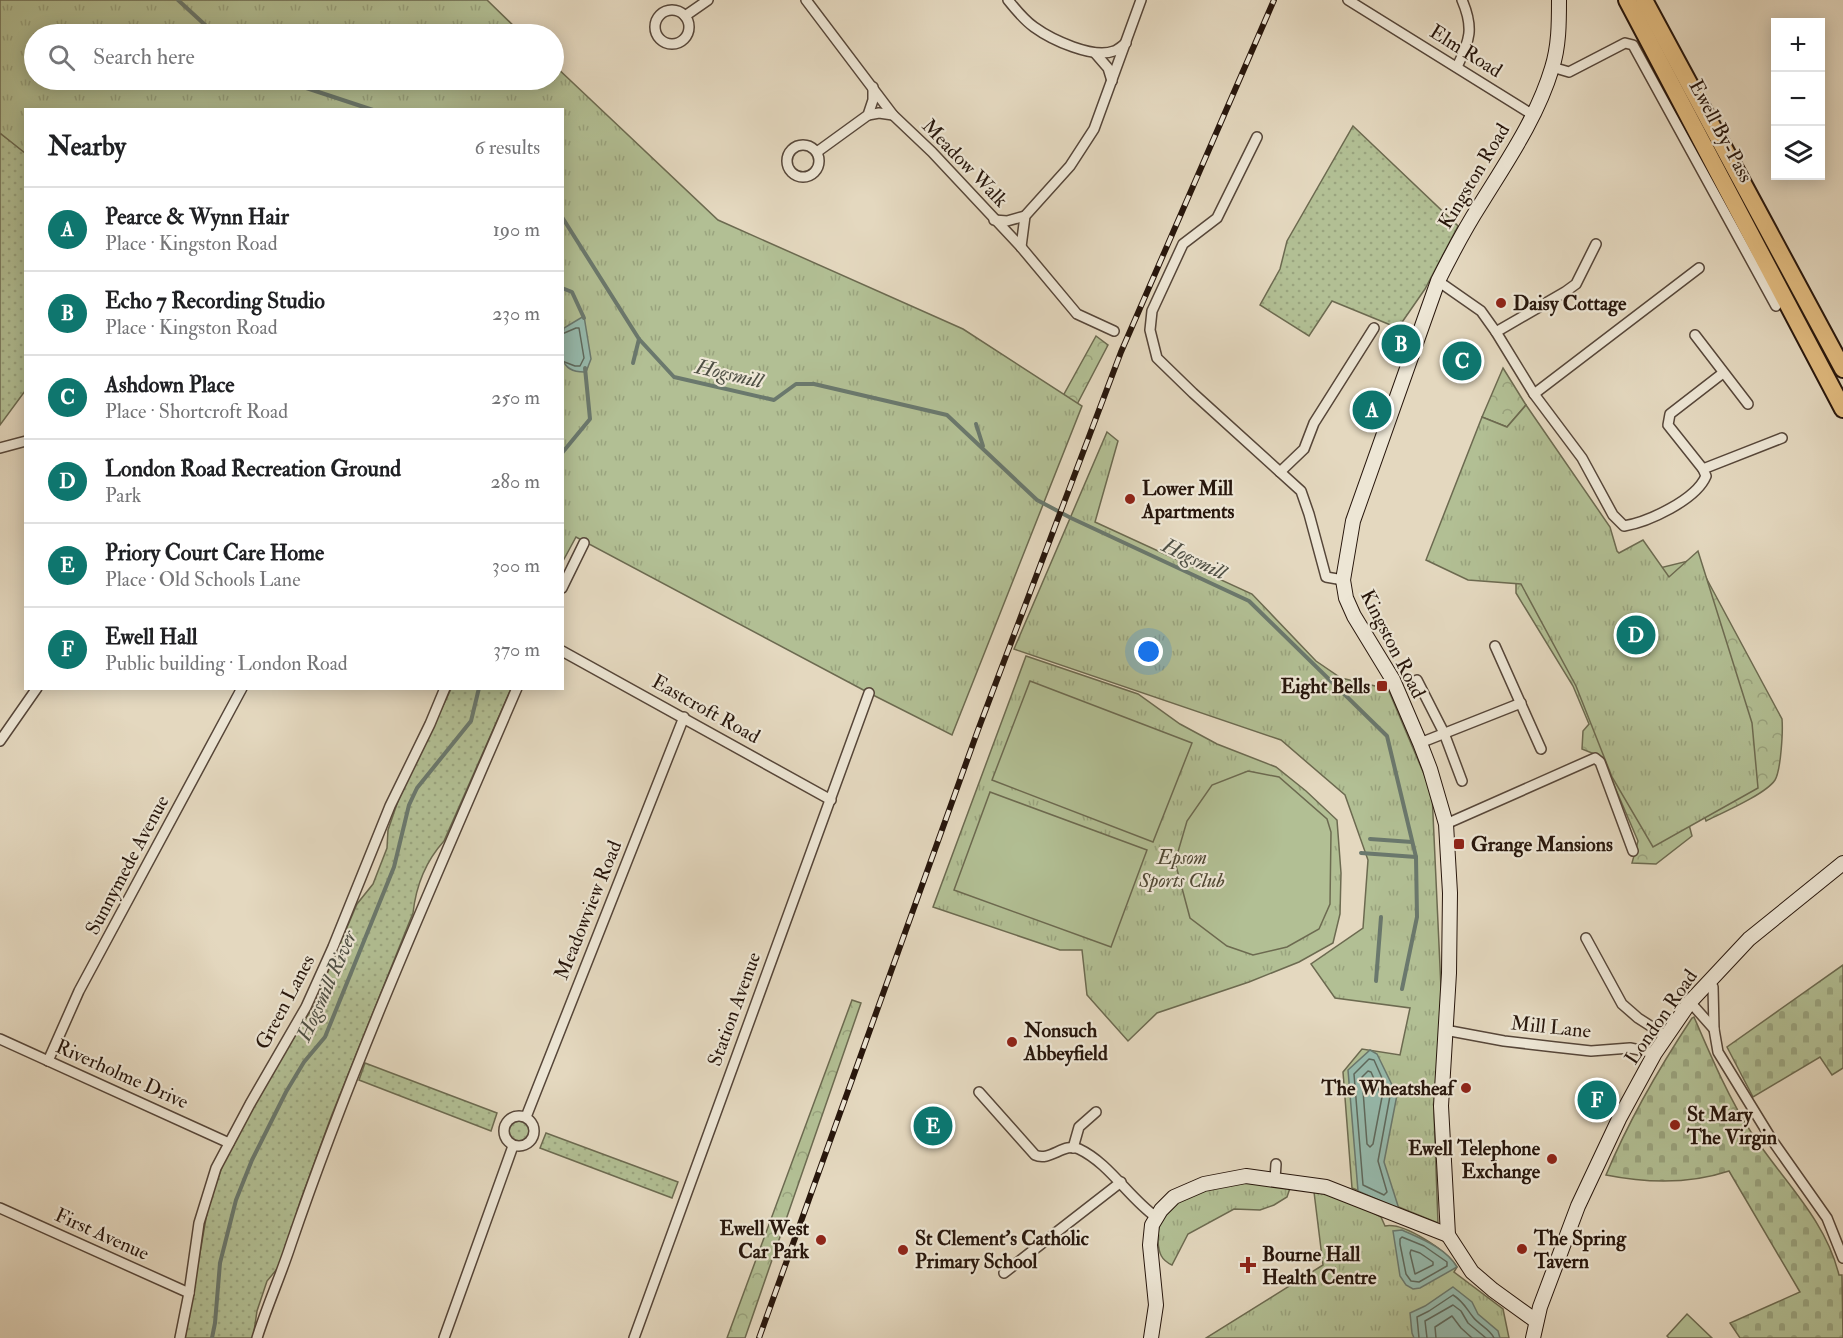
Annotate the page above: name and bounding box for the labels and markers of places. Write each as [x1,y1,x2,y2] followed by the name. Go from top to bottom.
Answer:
[1513,291,1627,317] place label: Daisy Cottage
[1494,296,1508,310] marker: Daisy Cottage
[1382,322,1420,366] pin: B
[1442,338,1482,384] pin: C
[1352,388,1392,432] pin: A
[1141,476,1234,525] place label: Lower Mill Apartments
[1123,492,1137,506] marker: Lower Mill Apartments
[1616,612,1656,658] pin: D
[1281,674,1370,700] place label: Eight Bells
[1375,679,1389,693] marker: Eight Bells
[1471,832,1613,858] place label: Grange Mansions
[1452,837,1466,851] marker: Grange Mansions
[1023,1018,1108,1067] place label: Nonsuch Abbeyfield
[1005,1035,1019,1049] marker: Nonsuch Abbeyfield
[1321,1076,1458,1101] place label: The Wheatsheaf
[1578,1078,1616,1122] pin: F
[1459,1081,1473,1095] marker: The Wheatsheaf
[1686,1102,1778,1151] place label: St Mary The Virgin
[914,1104,952,1148] pin: E
[1668,1118,1682,1132] marker: St Mary The Virgin
[1408,1136,1541,1185] place label: Ewell Telephone Exchange
[1545,1152,1559,1166] marker: Ewell Telephone Exchange
[720,1216,810,1264] place label: Ewell West Car Park
[915,1226,1090,1275] place label: St Clement's Catholic Primary School
[1533,1226,1627,1274] place label: The Spring Tavern
[814,1233,828,1247] marker: Ewell West Car Park
[1262,1242,1377,1290] place label: Bourne Hall Health Centre
[1515,1242,1529,1256] marker: The Spring Tavern
[896,1243,910,1257] marker: St Clement's Catholic Primary School
[1239,1256,1257,1274] marker: Bourne Hall Health Centre

